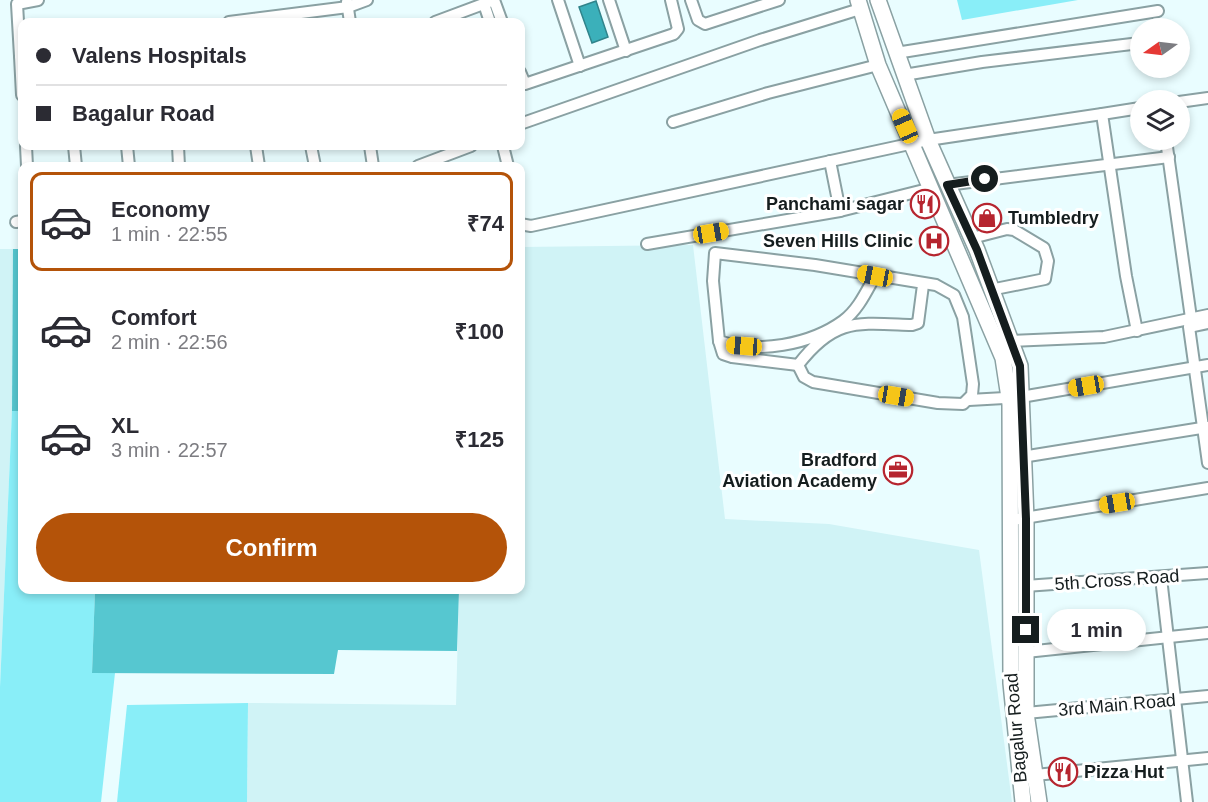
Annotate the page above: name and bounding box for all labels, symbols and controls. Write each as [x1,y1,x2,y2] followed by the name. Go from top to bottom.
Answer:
[1130,18,1190,78] north arrow
[1130,18,1190,150] map controls
[72,43,247,68] text: Valens Hospitals
[1130,90,1190,150] button: layers
[72,101,215,126] text: Bagalur Road
[889,106,921,146] car
[971,165,998,192] route start
[909,188,941,220] restaurant icon: Panchami sagar
[766,194,904,214] place label: Panchami sagar
[39,195,93,249] icon: car
[111,197,210,222] text: Economy
[971,202,1003,234] shop icon: Tumbledry
[1008,208,1099,228] place label: Tumbledry
[467,211,504,236] text: ₹74
[692,221,730,245] car
[111,223,228,245] text: 1 min · 22:55
[918,225,950,257] hospital icon: Seven Hills Clinic
[763,231,913,251] place label: Seven Hills Clinic
[856,264,894,288] car
[39,303,93,357] icon: car
[111,305,197,330] text: Comfort
[455,319,504,344] text: ₹100
[111,331,228,353] text: 2 min · 22:56
[725,336,763,356] car
[1067,374,1105,398] car
[877,384,915,408] car
[39,411,93,465] icon: car
[111,413,139,438] text: XL
[455,427,504,452] text: ₹125
[111,439,228,461] text: 3 min · 22:57
[722,450,877,491] place label: Bradford Aviation Academy
[882,454,914,486] office icon: Bradford Aviation Academy
[1098,491,1136,515] car
[36,513,507,582] button: Confirm
[1054,566,1180,594] street label: 5th Cross Road
[1047,609,1146,651] callout: 1 min
[1012,616,1039,643] route end
[1070,619,1123,641] text: 1 min
[1001,672,1031,784] street label: Bagalur Road
[1057,690,1177,720] street label: 3rd Main Road
[1047,756,1079,788] restaurant icon: Pizza Hut
[1084,762,1164,782] place label: Pizza Hut

